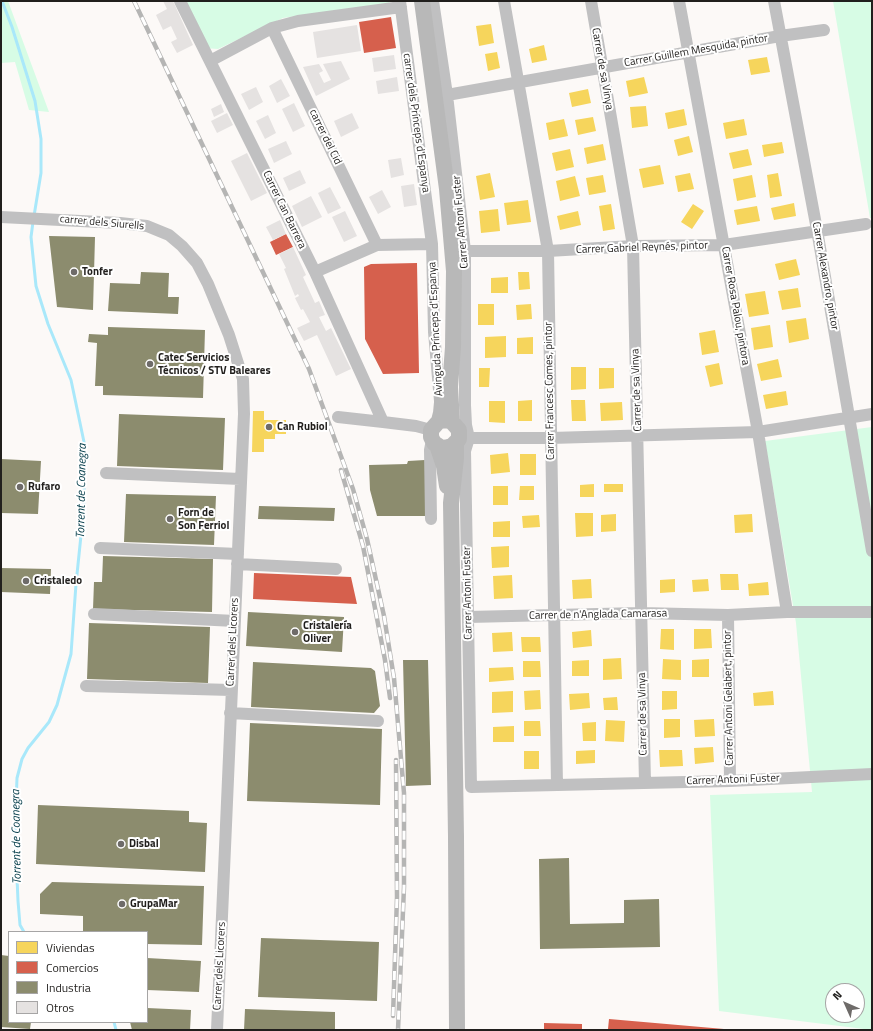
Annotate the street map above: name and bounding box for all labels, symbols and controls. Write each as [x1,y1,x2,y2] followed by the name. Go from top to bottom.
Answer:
[588,27,616,111] street label: Carrer de sa Vinya
[623,32,769,70] street label: Carrer Guillem Mesquida, pintor
[400,53,432,193] street label: carrer dels Prínceps d'Espanya
[306,107,344,167] street label: carrer del Cid
[259,169,309,251] street label: Carrer Can Barrera
[450,175,472,269] street label: Carrer Antoni Fuster
[59,213,145,233] street label: carrer dels Siurells
[809,221,841,331] street label: Carrer Alexandro, pintor
[576,239,708,257] street label: Carrer Gabriel Reynés, pintor
[718,246,752,366] street label: Carrer Rosa Palou, pintora
[426,261,446,397] street label: Avinguda Prínceps d'Espanya
[82,265,113,279] place label: Tonfer
[69,267,79,277] marker: Tonfer
[542,322,558,460] street label: Carrer Francesc Comes, pintor
[629,348,645,432] street label: Carrer de sa Vinya
[158,351,271,377] place label: Catec Servicios Técnicos / STV Baleares
[145,359,155,369] marker: Catec Servicios Técnicos / STV Baleares
[277,420,328,434] place label: Can Rubiol
[264,422,274,432] marker: Can Rubiol
[74,443,90,539] water label: Torrent de Coanegra
[28,480,60,494] place label: Rufaro
[15,482,25,492] marker: Rufaro
[178,506,229,532] place label: Forn de Son Ferriol
[165,514,175,524] marker: Forn de Son Ferriol
[461,546,475,640] street label: Carrer Antoni Fuster
[34,574,82,588] place label: Cristaledo
[21,576,31,586] marker: Cristaledo
[224,597,242,687] street label: Carrer dels Licorers
[529,607,667,623] street label: Carrer de n'Anglada Camarasa
[303,619,352,645] place label: Cristalería Oliver
[290,627,300,637] marker: Cristalería Oliver
[721,630,737,766] street label: Carrer Antoni Gelabert, pintor
[636,672,650,756] street label: Carrer de sa Vinya
[686,772,780,788] street label: Carrer Antoni Fuster
[9,789,25,885] water label: Torrent de Coanegra
[129,837,159,851] place label: Disbal
[116,839,126,849] marker: Disbal
[130,897,178,911] place label: GrupaMar
[117,899,127,909] marker: GrupaMar
[211,921,229,1011] street label: Carrer dels Licorers
[8,931,148,1023] legend
[46,938,94,957] text: Viviendas
[46,958,99,977] text: Comercios
[46,978,91,997] text: Industria
[825,983,865,1023] north arrow
[829,987,846,1004] text: N
[46,998,74,1017] text: Otros

